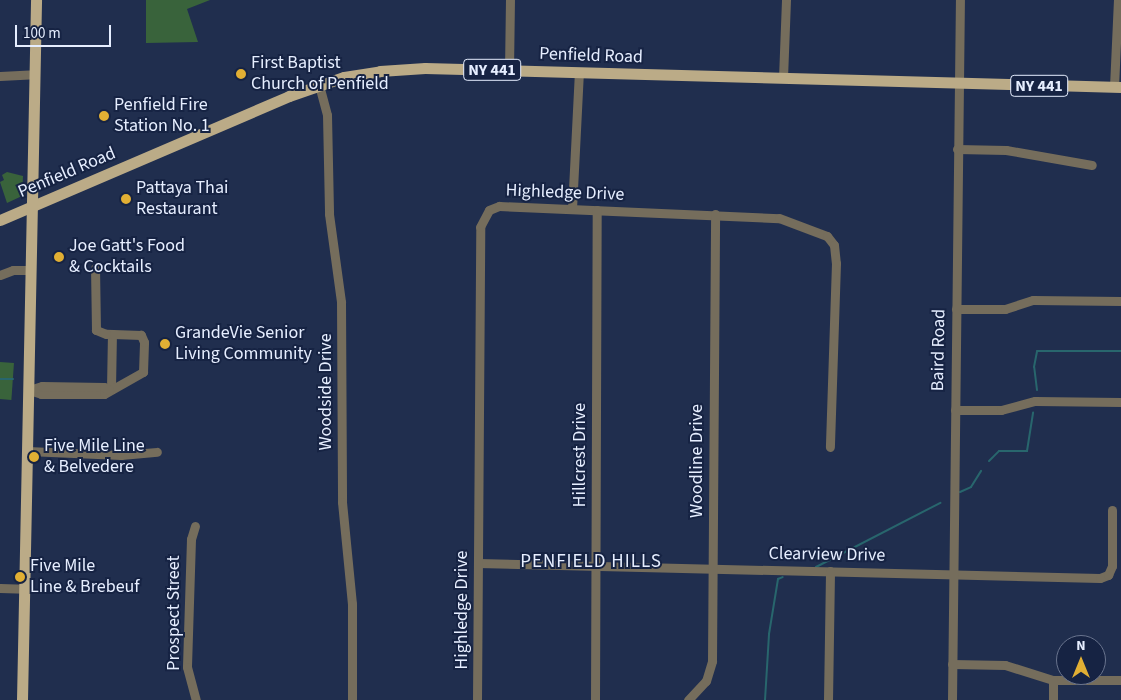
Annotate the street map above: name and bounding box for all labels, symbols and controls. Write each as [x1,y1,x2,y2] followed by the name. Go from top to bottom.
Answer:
[18,15,114,47] scale bar
[23,23,61,44] text: 100 m
[539,43,643,69] street label: Penfield Road
[251,53,389,96] place label: First Baptist Church of Penfield
[462,56,522,84] road number: NY 441
[235,68,247,80] marker: First Baptist Church of Penfield
[1009,72,1069,100] road number: NY 441
[114,95,210,138] place label: Penfield Fire Station No. 1
[98,110,110,122] marker: Penfield Fire Station No. 1
[15,143,119,203] street label: Penfield Road
[136,178,228,220] place label: Pattaya Thai Restaurant
[505,180,625,206] street label: Highledge Drive
[120,193,132,205] marker: Pattaya Thai Restaurant
[69,236,185,278] place label: Joe Gatt's Food & Cocktails
[53,251,65,263] marker: Joe Gatt's Food & Cocktails
[927,309,951,391] street label: Baird Road
[175,323,312,366] place label: GrandeVie Senior Living Community
[315,333,337,451] street label: Woodside Drive
[159,338,171,350] marker: GrandeVie Senior Living Community
[569,403,591,507] street label: Hillcrest Drive
[686,404,708,518] street label: Woodline Drive
[44,436,145,478] place label: Five Mile Line & Belvedere
[28,451,40,463] marker: Five Mile Line & Belvedere
[768,543,886,567] street label: Clearview Drive
[451,551,473,669] street label: Highledge Drive
[518,551,664,573] district label: PENFIELD HILLS
[163,555,185,671] street label: Prospect Street
[30,556,140,598] place label: Five Mile Line & Brebeuf
[14,571,26,583] marker: Five Mile Line & Brebeuf
[1056,635,1106,685] north arrow
[1076,636,1086,656] text: N

